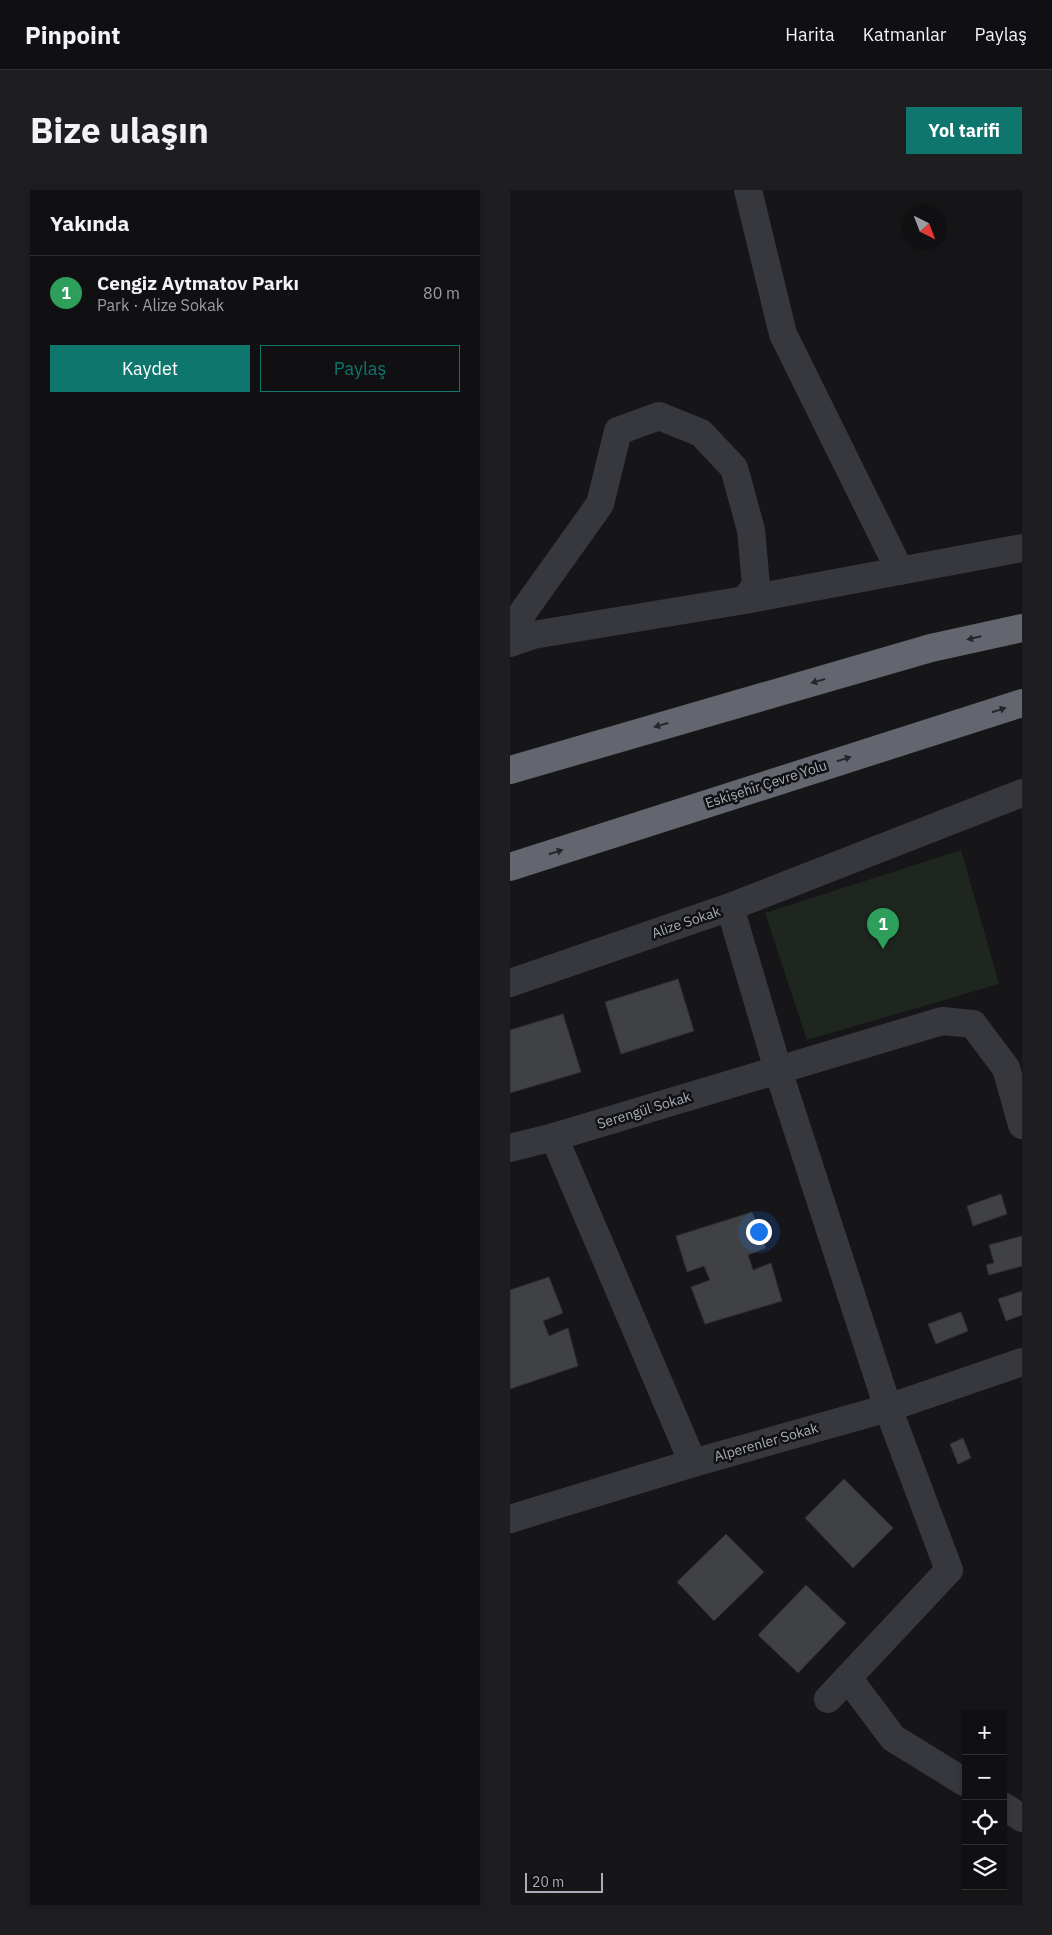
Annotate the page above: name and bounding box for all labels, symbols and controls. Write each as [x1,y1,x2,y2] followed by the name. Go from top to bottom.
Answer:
[25,19,120,51] text: Pinpoint
[785,23,835,46] text: Harita
[863,23,946,46] text: Katmanlar
[974,23,1027,46] text: Paylaş
[30,107,209,153] text: Bize ulaşın
[906,107,1022,154] button: Yol tarifi
[902,205,947,250] north arrow
[50,209,130,237] text: Yakında
[97,271,299,295] text: Cengiz Aytmatov Parkı
[61,283,71,303] text: 1
[423,283,460,303] text: 80 m
[97,295,224,315] text: Park · Alize Sokak
[50,345,250,392] button: Kaydet
[260,345,460,392] button: Paylaş
[966,635,982,643] one-way arrow
[810,677,825,685] one-way arrow
[992,706,1007,714] one-way arrow
[654,722,669,730] one-way arrow
[837,755,852,762] one-way arrow
[703,756,829,812] street label: Eskişehir Çevre Yolu
[549,848,564,855] one-way arrow
[649,902,723,942] street label: Alize Sokak
[867,908,899,949] pin: 1
[595,1087,694,1133] street label: Serengül Sokak
[746,1219,772,1245] your location
[712,1418,821,1465] street label: Alperenler Sokak
[962,1710,1007,1890] map controls
[962,1710,1007,1755] button: +
[962,1755,1007,1800] button: −
[962,1800,1007,1845] button: locate
[962,1845,1007,1890] button: layers
[525,1870,602,1893] scale bar
[532,1873,564,1891] text: 20 m

